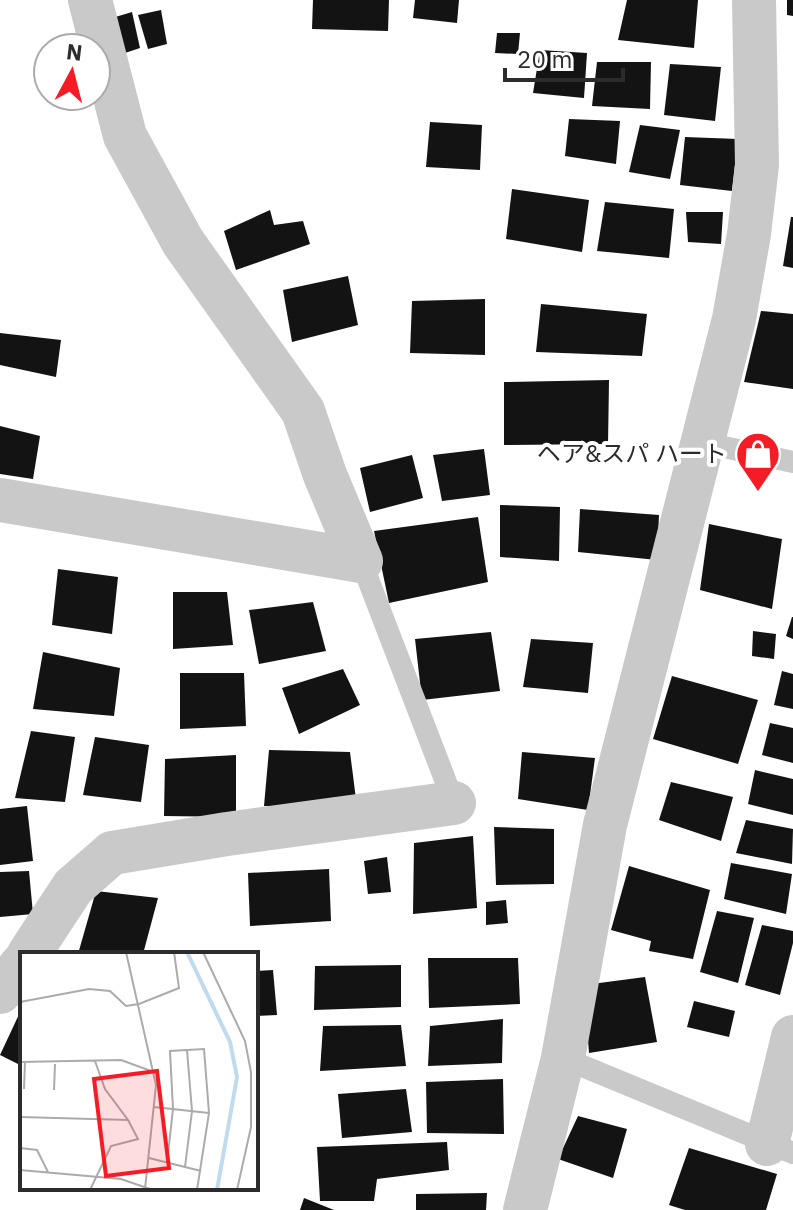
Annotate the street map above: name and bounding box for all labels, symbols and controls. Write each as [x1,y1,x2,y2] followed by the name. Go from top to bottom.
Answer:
[32,32,112,112] north arrow
[505,32,623,82] scale bar
[65,36,84,67] text: N
[517,43,572,75] text: 20 m
[734,430,782,493] shop icon: ヘア&スパ ハート
[537,437,727,469] place label: ヘア&スパ ハート
[20,952,258,1190] inset map

